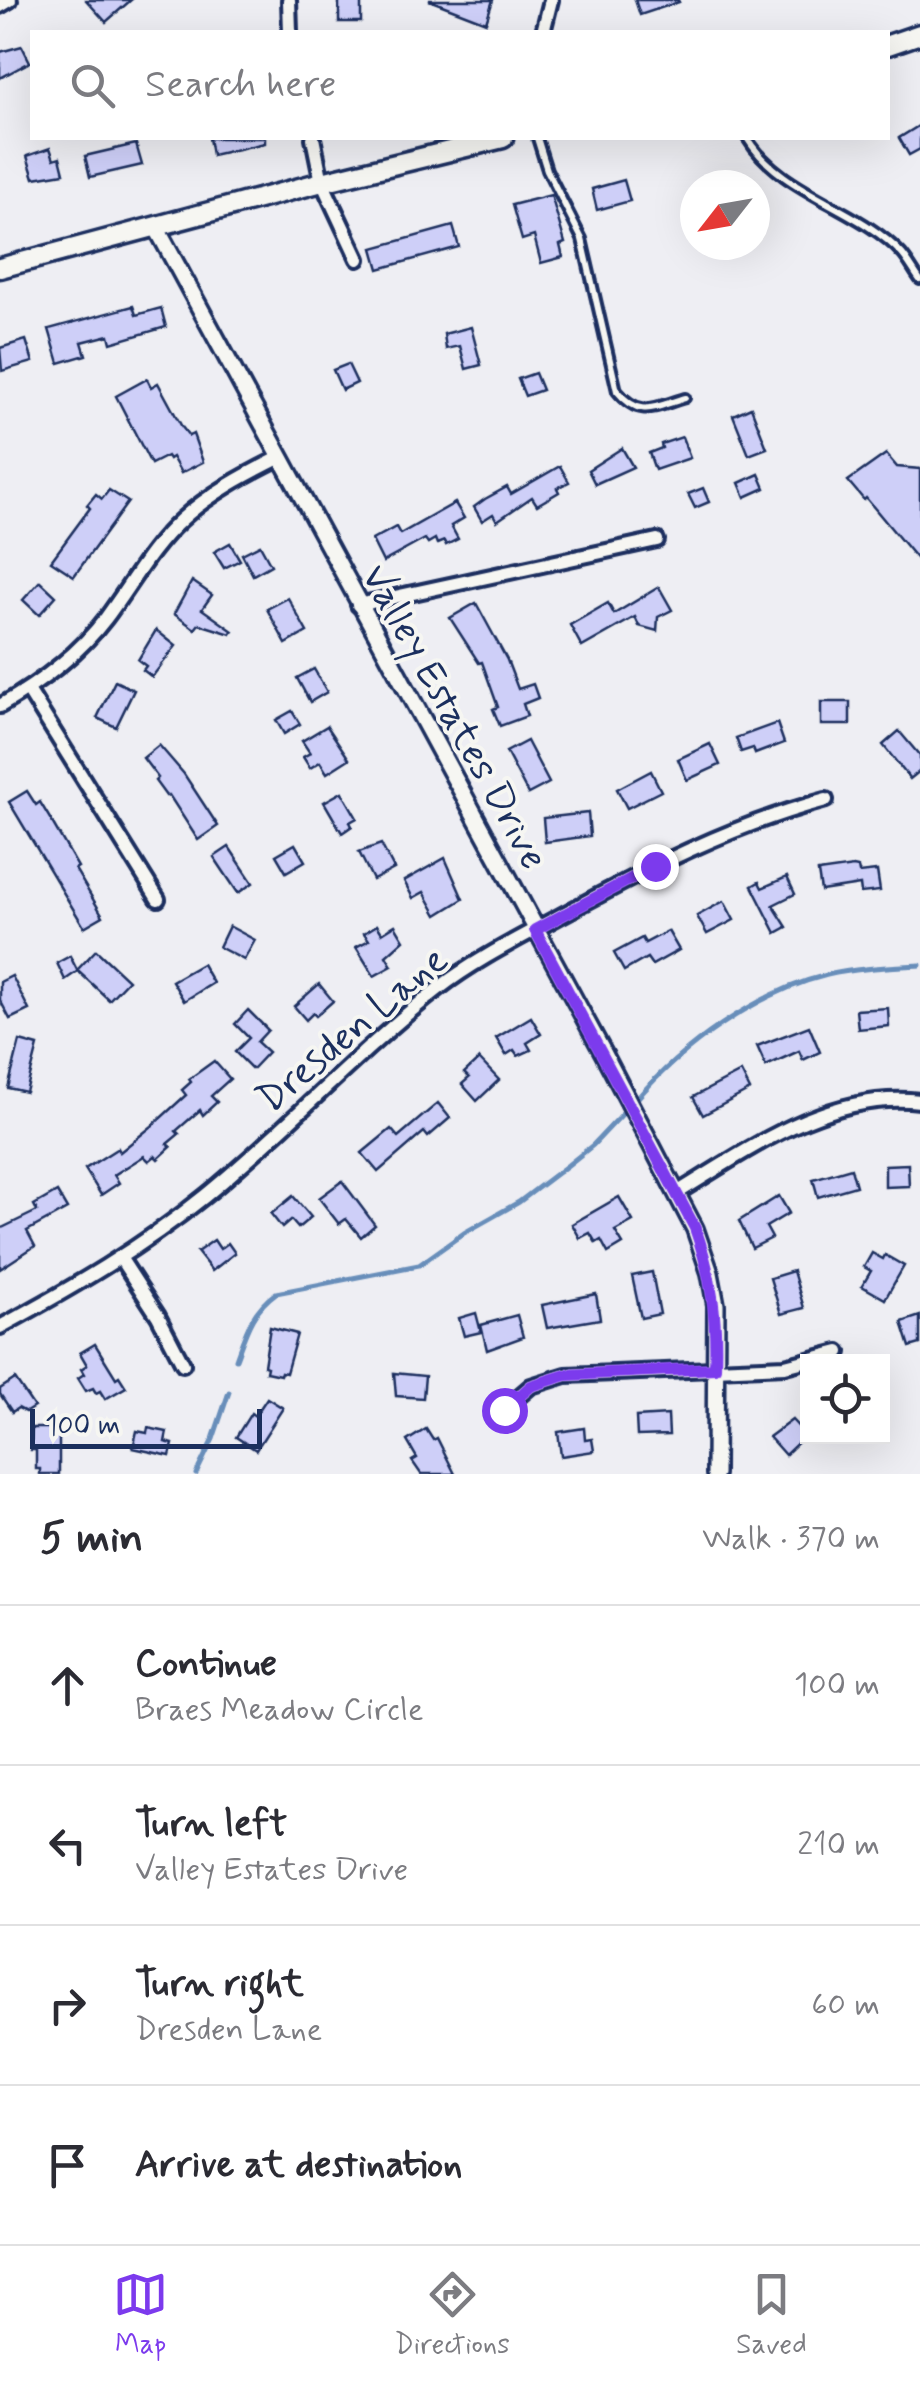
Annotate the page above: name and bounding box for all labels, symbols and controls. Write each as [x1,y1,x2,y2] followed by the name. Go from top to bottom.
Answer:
[30,30,890,140] search box
[65,58,120,113] icon: search
[145,61,336,110] text: Search here
[680,170,770,260] north arrow
[348,555,559,879] street label: Valley Estates Drive
[633,844,679,890] route end
[247,935,459,1125] street label: Dresden Lane
[800,1354,890,1444] map controls
[800,1354,890,1444] button: locate
[482,1388,528,1434] route start
[30,1404,262,1448] scale bar
[45,1408,120,1445] text: 100 m
[40,1512,143,1567] text: 5 min
[702,1518,880,1560] text: Walk · 370 m
[135,1640,277,1689] text: Continue
[40,1658,95,1713] icon: ahead
[794,1664,880,1706] text: 100 m
[135,1689,424,1731] text: Braes Meadow Circle
[135,1800,287,1849] text: Turn left
[40,1818,95,1873] icon: left
[797,1824,880,1866] text: 210 m
[135,1849,408,1891] text: Valley Estates Drive
[135,1960,304,2009] text: Turn right
[40,1978,95,2033] icon: right
[811,1984,880,2026] text: 60 m
[135,2009,322,2051] text: Dresden Lane
[40,2138,95,2193] icon: arrive
[135,2141,462,2190] text: Arrive at destination
[113,2267,168,2364] tab: Map
[395,2267,510,2364] tab: Directions
[736,2267,807,2364] tab: Saved

